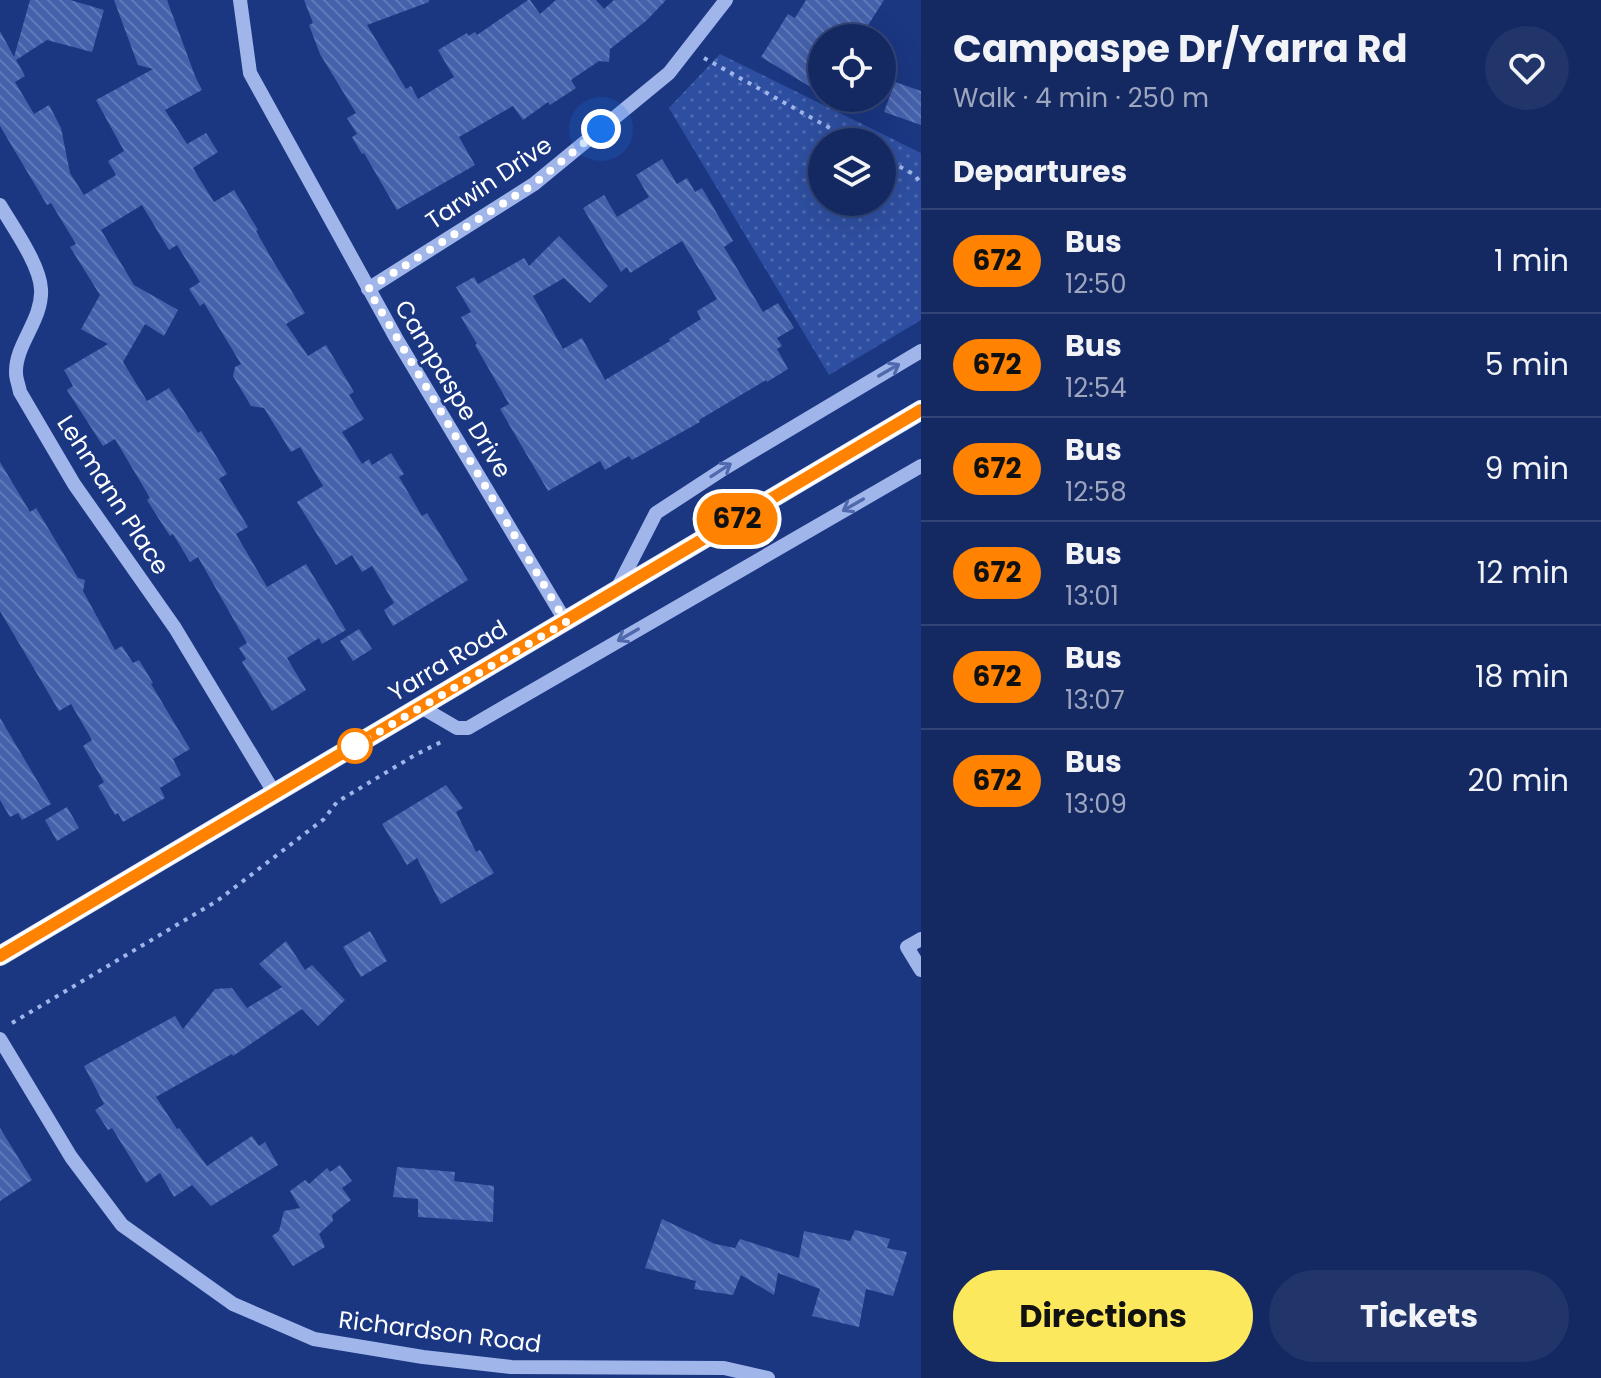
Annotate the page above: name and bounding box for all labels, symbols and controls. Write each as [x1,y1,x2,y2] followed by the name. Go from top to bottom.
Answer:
[953,22,1407,75] text: Campaspe Dr/Yarra Rd
[808,24,896,216] map controls
[808,24,896,112] button: locate
[1485,26,1569,110] button: heart
[953,80,1209,116] text: Walk · 4 min · 250 m
[581,109,621,149] your location
[419,128,558,237] street label: Tarwin Drive
[808,128,896,216] button: layers
[953,150,1127,193] text: Departures
[1065,220,1122,263] text: Bus
[1494,239,1569,282] text: 1 min
[973,241,1021,280] text: 672
[1065,266,1126,302] text: 12:50
[387,294,520,484] street label: Campaspe Drive
[1065,324,1122,367] text: Bus
[1485,343,1569,386] text: 5 min
[973,345,1021,384] text: 672
[876,362,900,377] one-way arrow
[1065,370,1127,406] text: 12:54
[49,409,177,581] street label: Lehmann Place
[1065,428,1122,471] text: Bus
[1485,447,1569,490] text: 9 min
[973,449,1021,488] text: 672
[710,462,732,479] one-way arrow
[1065,474,1127,510] text: 12:58
[691,493,783,545] line badge: 672
[842,498,866,513] one-way arrow
[713,499,761,538] text: 672
[1065,532,1122,575] text: Bus
[1477,551,1569,594] text: 12 min
[973,553,1021,592] text: 672
[1065,578,1119,614] text: 13:01
[382,612,513,709] street label: Yarra Road
[617,628,641,643] one-way arrow
[1065,636,1122,679] text: Bus
[1475,655,1569,698] text: 18 min
[973,657,1021,696] text: 672
[1065,682,1125,718] text: 13:07
[338,729,372,763] unlabelled marker
[1065,740,1122,783] text: Bus
[1467,759,1569,802] text: 20 min
[973,761,1021,800] text: 672
[1065,786,1127,822] text: 13:09
[953,1270,1253,1362] button: Directions
[1269,1270,1569,1362] button: Tickets
[337,1303,543,1360] street label: Richardson Road

